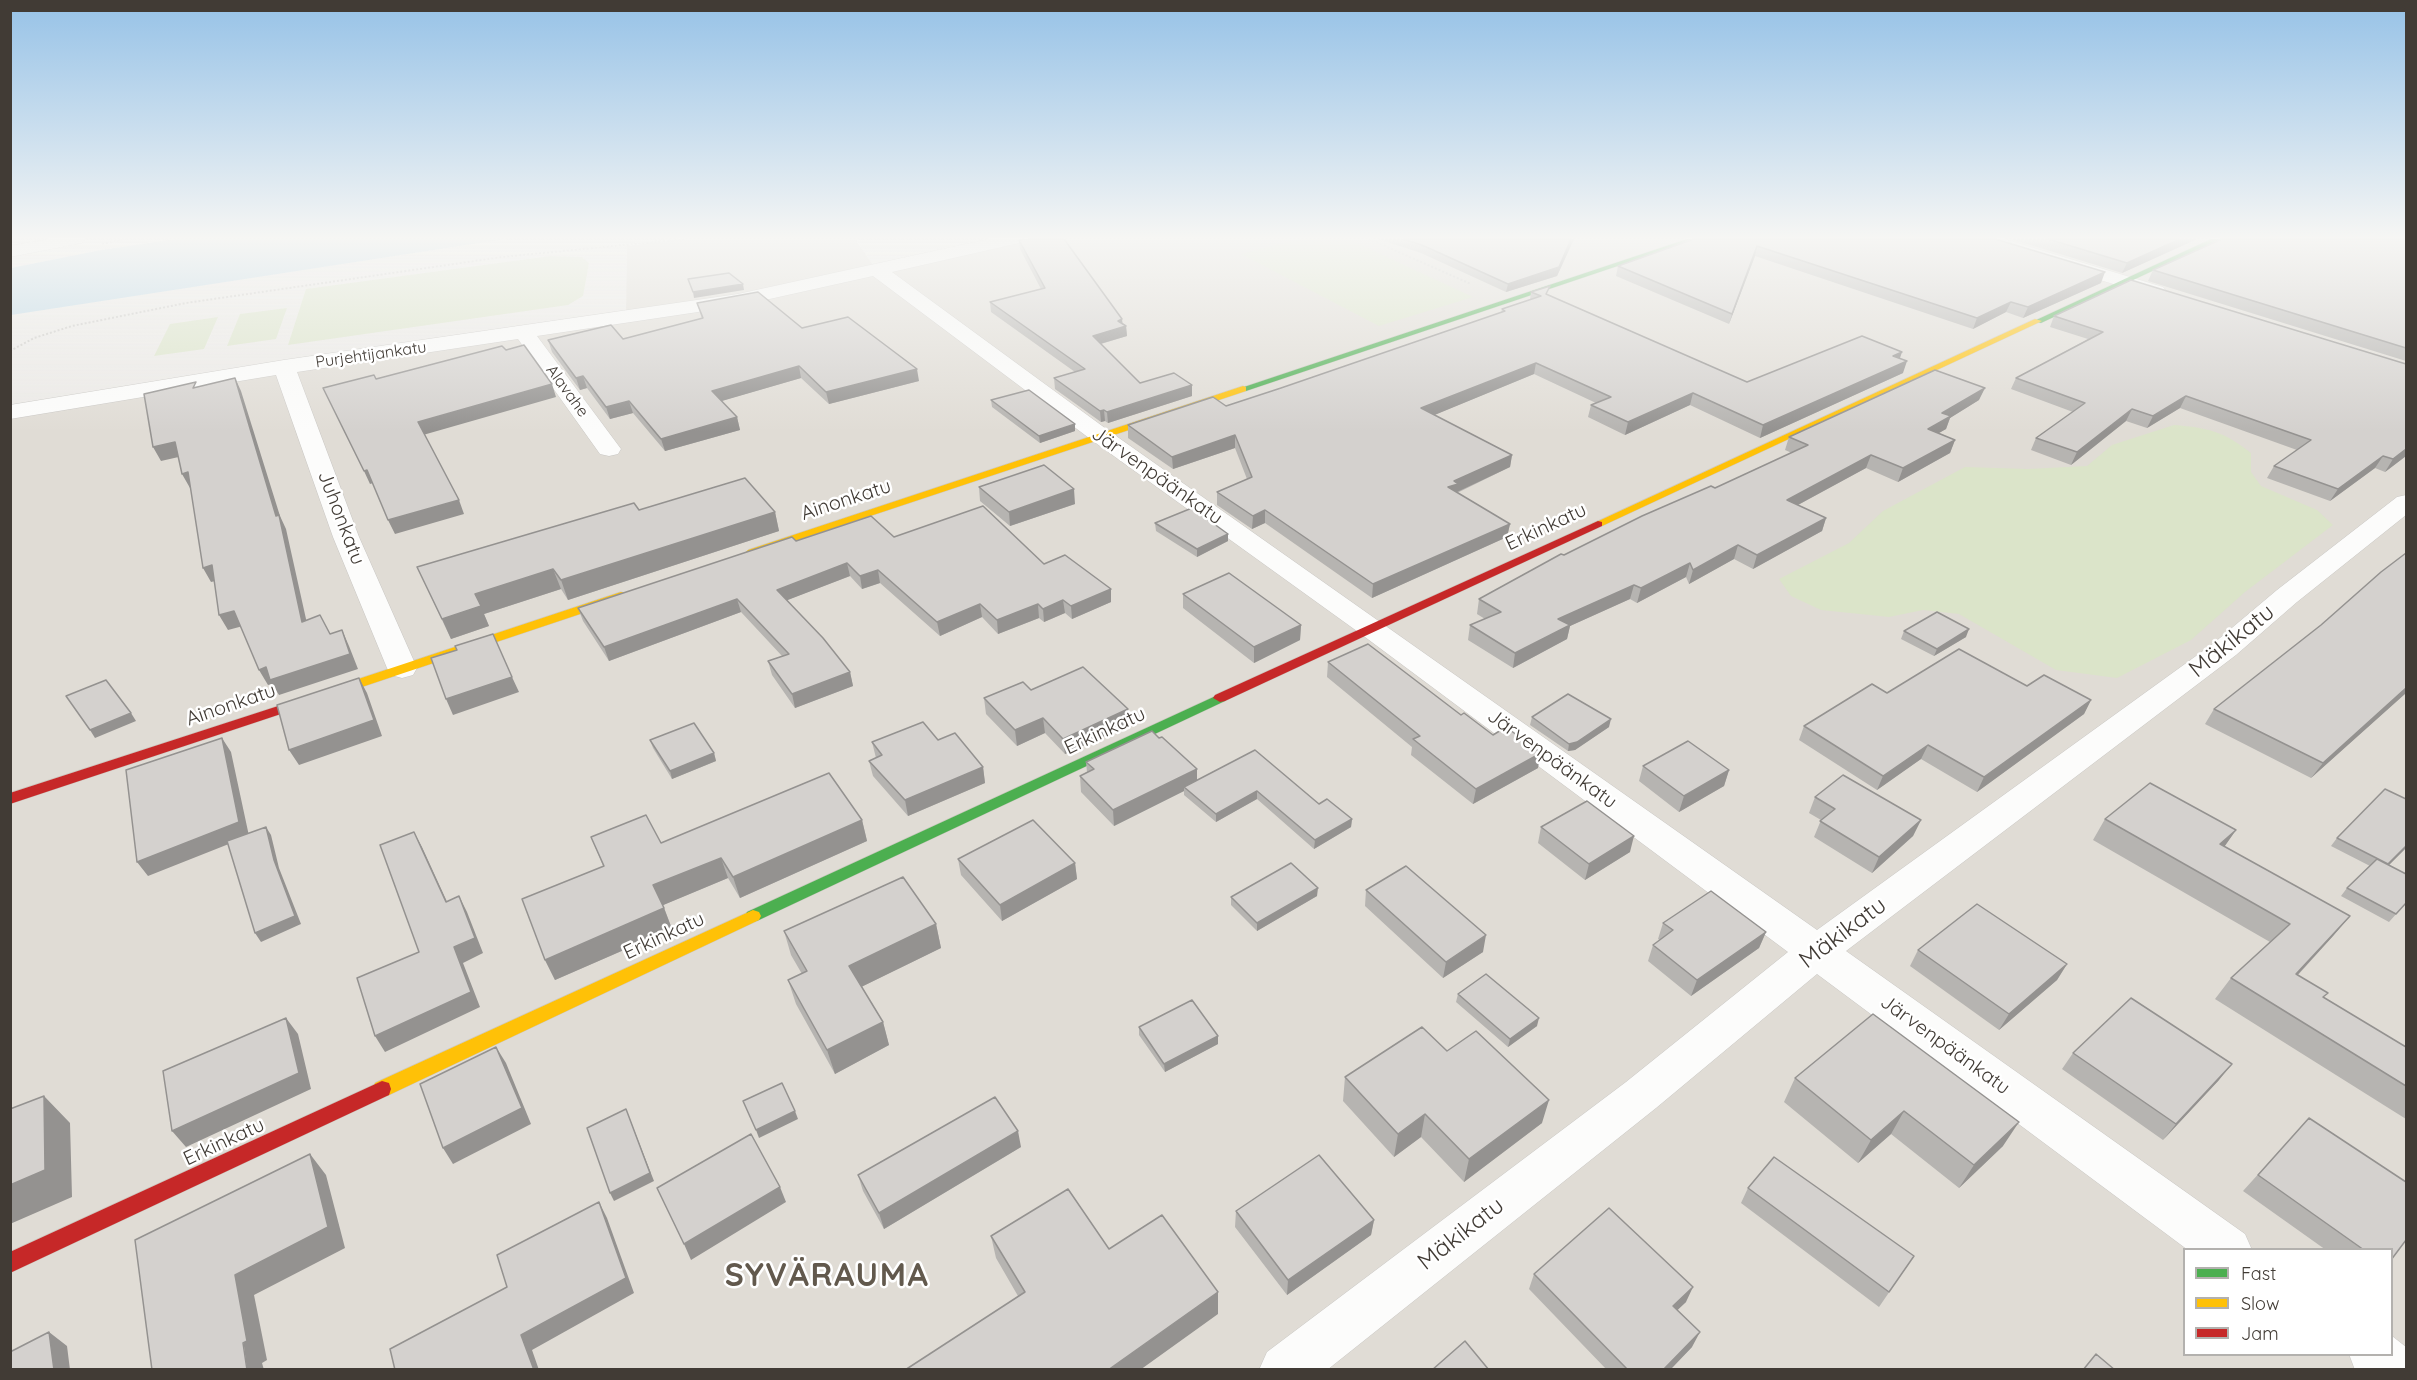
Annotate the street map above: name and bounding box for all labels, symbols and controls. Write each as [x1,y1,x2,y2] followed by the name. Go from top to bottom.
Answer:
[314,338,428,372] street label: Purjehtijankatu
[542,361,592,421] street label: Alavahe
[1087,422,1227,530] street label: Järvenpäänkatu
[312,468,370,568] street label: Juhonkatu
[798,474,894,526] street label: Ainonkatu
[1502,498,1590,556] street label: Erkinkatu
[2184,598,2280,684] street label: Mäkikatu
[183,678,279,732] street label: Ainonkatu
[1061,702,1149,760] street label: Erkinkatu
[1482,704,1622,814] street label: Järvenpäänkatu
[1794,891,1892,975] street label: Mäkikatu
[620,907,708,965] street label: Erkinkatu
[1875,990,2015,1100] street label: Järvenpäänkatu
[180,1113,268,1171] street label: Erkinkatu
[1412,1191,1510,1277] street label: Mäkikatu
[2183,1248,2393,1356] legend
[725,1257,929,1295] district label: SYVÄRAUMA
[2241,1262,2276,1285] text: Fast
[2241,1292,2279,1315] text: Slow
[2241,1322,2279,1345] text: Jam

